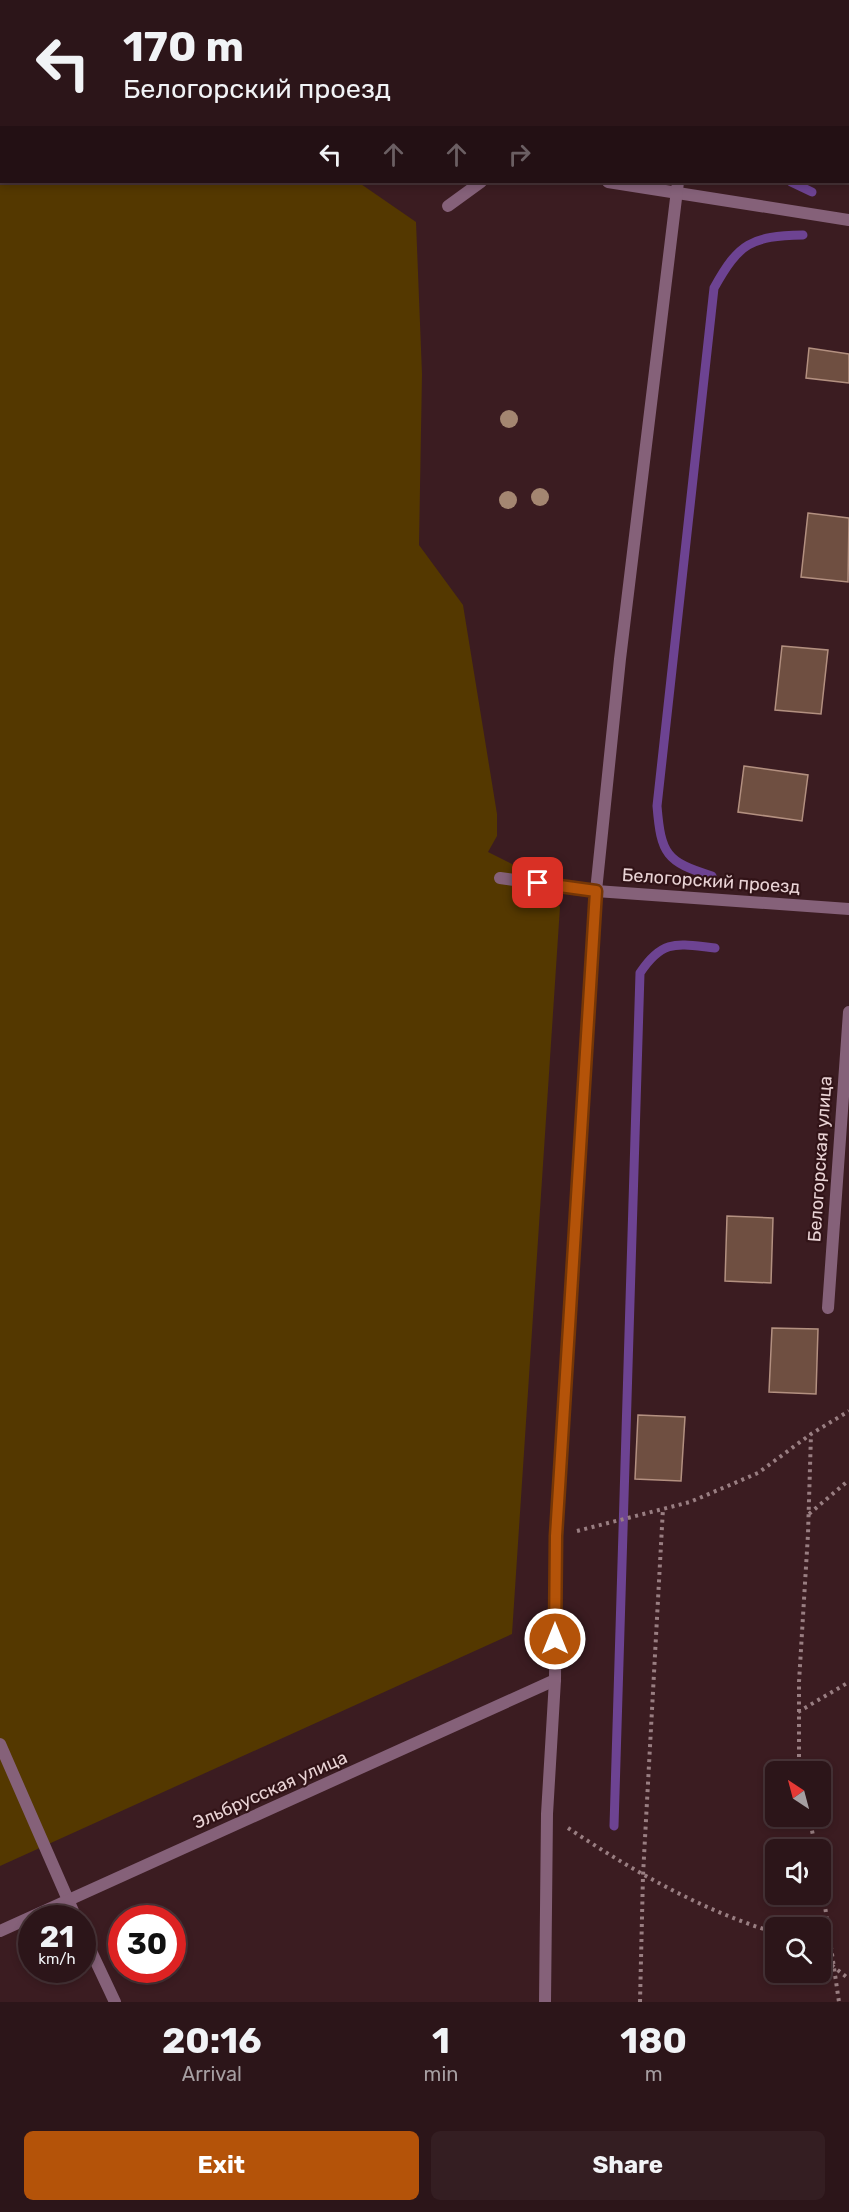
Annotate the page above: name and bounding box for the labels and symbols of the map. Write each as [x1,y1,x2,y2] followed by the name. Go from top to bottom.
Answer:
[512,857,563,908] pin
[621,864,801,898] street label: Белогорский проезд
[803,1075,837,1243] street label: Белогорская улица
[523,1607,587,1671] position arrow
[189,1746,351,1834] street label: Эльбрусская улица
[765,1761,831,1827] north arrow
[108,1905,186,1983] speed limit sign: 30

